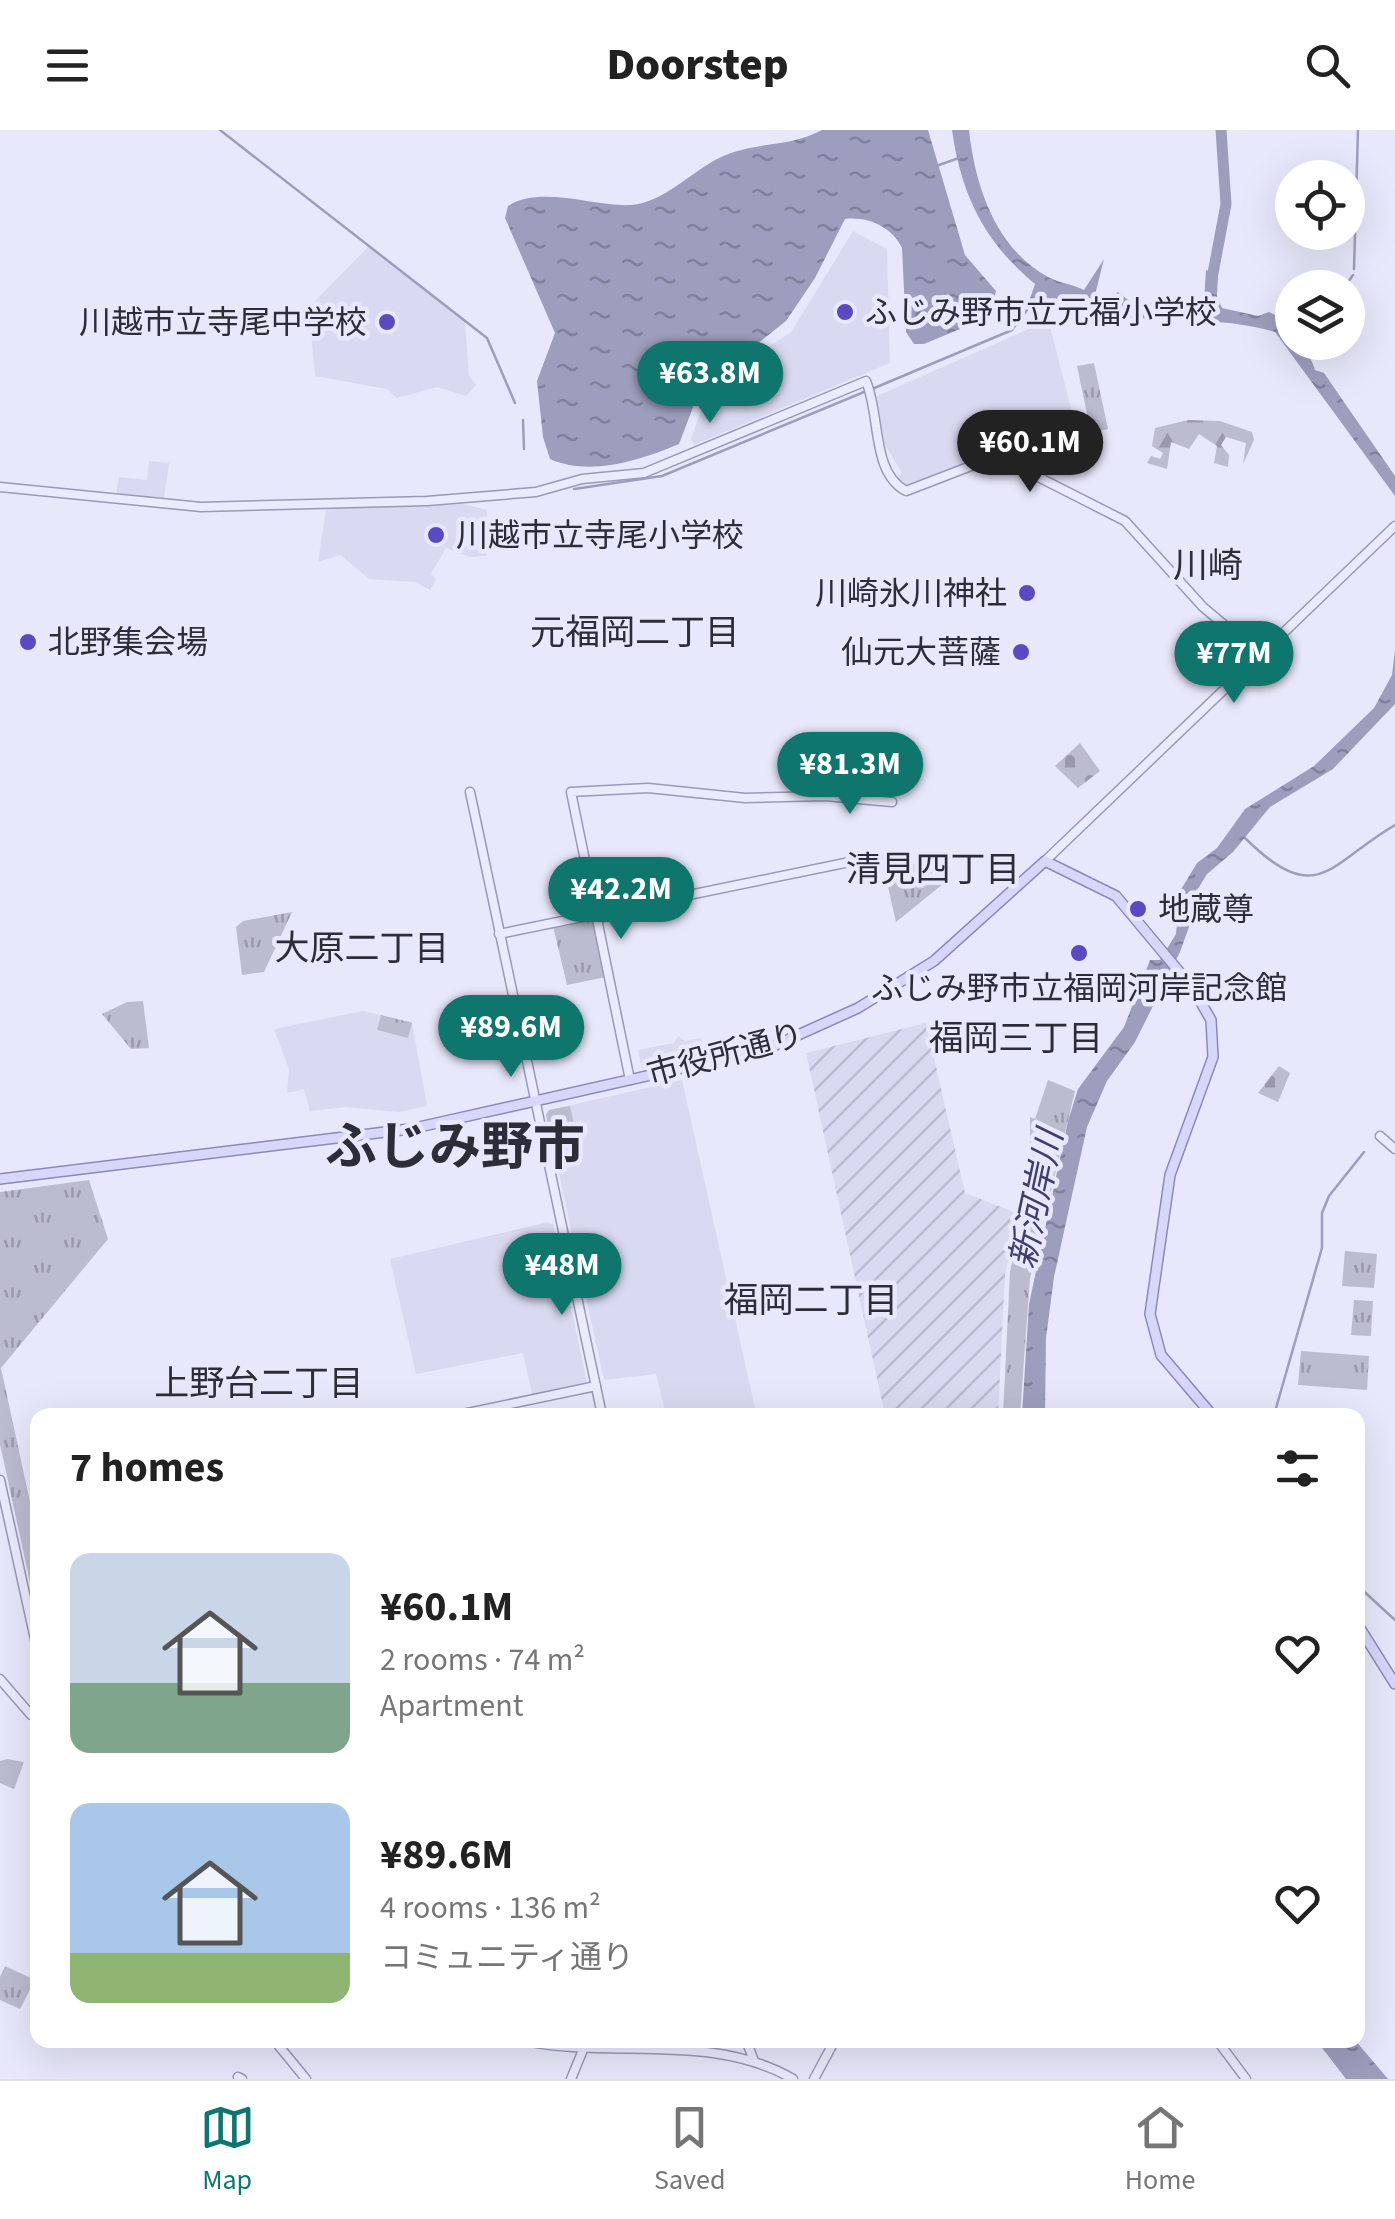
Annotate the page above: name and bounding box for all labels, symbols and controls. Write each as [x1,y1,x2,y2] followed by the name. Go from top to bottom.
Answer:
[606,33,789,97] text: Doorstep
[40,38,95,93] icon: menu
[1300,38,1355,93] icon: search
[1275,160,1365,360] map controls
[1275,160,1365,250] button: locate
[1275,270,1365,360] button: layers
[865,290,1217,336] place label: ふじみ野市立元福小学校
[79,300,367,346] place label: 川越市立寺尾中学校
[834,301,856,323] marker: ふじみ野市立元福小学校
[376,311,398,333] marker: 川越市立寺尾中学校
[629,341,791,426] pin: ¥63.8M
[659,350,761,396] text: ¥63.8M
[949,410,1111,495] pin: ¥60.1M
[979,419,1081,465] text: ¥60.1M
[456,513,744,559] place label: 川越市立寺尾小学校
[425,524,447,546] marker: 川越市立寺尾小学校
[1173,541,1243,591] district label: 川崎
[815,571,1007,617] place label: 川崎氷川神社
[1016,582,1038,604] marker: 川崎氷川神社
[530,608,740,658] district label: 元福岡二丁目
[48,620,208,666] place label: 北野集会場
[1175,621,1293,706] pin: ¥77M
[841,630,1001,676] place label: 仙元大菩薩
[1196,630,1272,676] text: ¥77M
[17,631,39,653] marker: 北野集会場
[1010,641,1032,663] marker: 仙元大菩薩
[769,732,931,817] pin: ¥81.3M
[799,741,901,787] text: ¥81.3M
[845,845,1021,895] district label: 清見四丁目
[540,857,702,942] pin: ¥42.2M
[570,866,672,912] text: ¥42.2M
[1158,887,1254,933] place label: 地蔵尊
[1127,898,1149,920] marker: 地蔵尊
[274,924,450,974] district label: 大原二丁目
[1068,942,1090,964] marker: ふじみ野市立福岡河岸記念館
[871,966,1287,1012] place label: ふじみ野市立福岡河岸記念館
[430,995,592,1080] pin: ¥89.6M
[460,1004,562,1050] text: ¥89.6M
[642,1012,808,1098] street label: 市役所通り
[928,1014,1104,1064] district label: 福岡三丁目
[325,1111,585,1185] district label: ふじみ野市
[998,1122,1077,1273] water label: 新河岸川
[503,1233,621,1318] pin: ¥48M
[524,1242,600,1288] text: ¥48M
[723,1276,899,1326] district label: 福岡二丁目
[154,1359,364,1409] district label: 上野台二丁目
[70,1438,224,1498] text: 7 homes
[1270,1441,1325,1496] icon: filters
[380,1577,513,1637] text: ¥60.1M
[150,1593,270,1713] icon: home
[1270,1626,1325,1681] icon: heart
[380,1637,585,1683] text: 2 rooms · 74 m²
[380,1683,523,1729] text: Apartment
[380,1825,513,1885] text: ¥89.6M
[150,1843,270,1963] icon: home
[1270,1876,1325,1931] icon: heart
[380,1885,601,1931] text: 4 rooms · 136 m²
[380,1935,634,1981] text: コミュニティ通り
[200,2100,255,2200] tab: Map
[654,2100,725,2200] tab: Saved
[1125,2100,1195,2200] tab: Home

